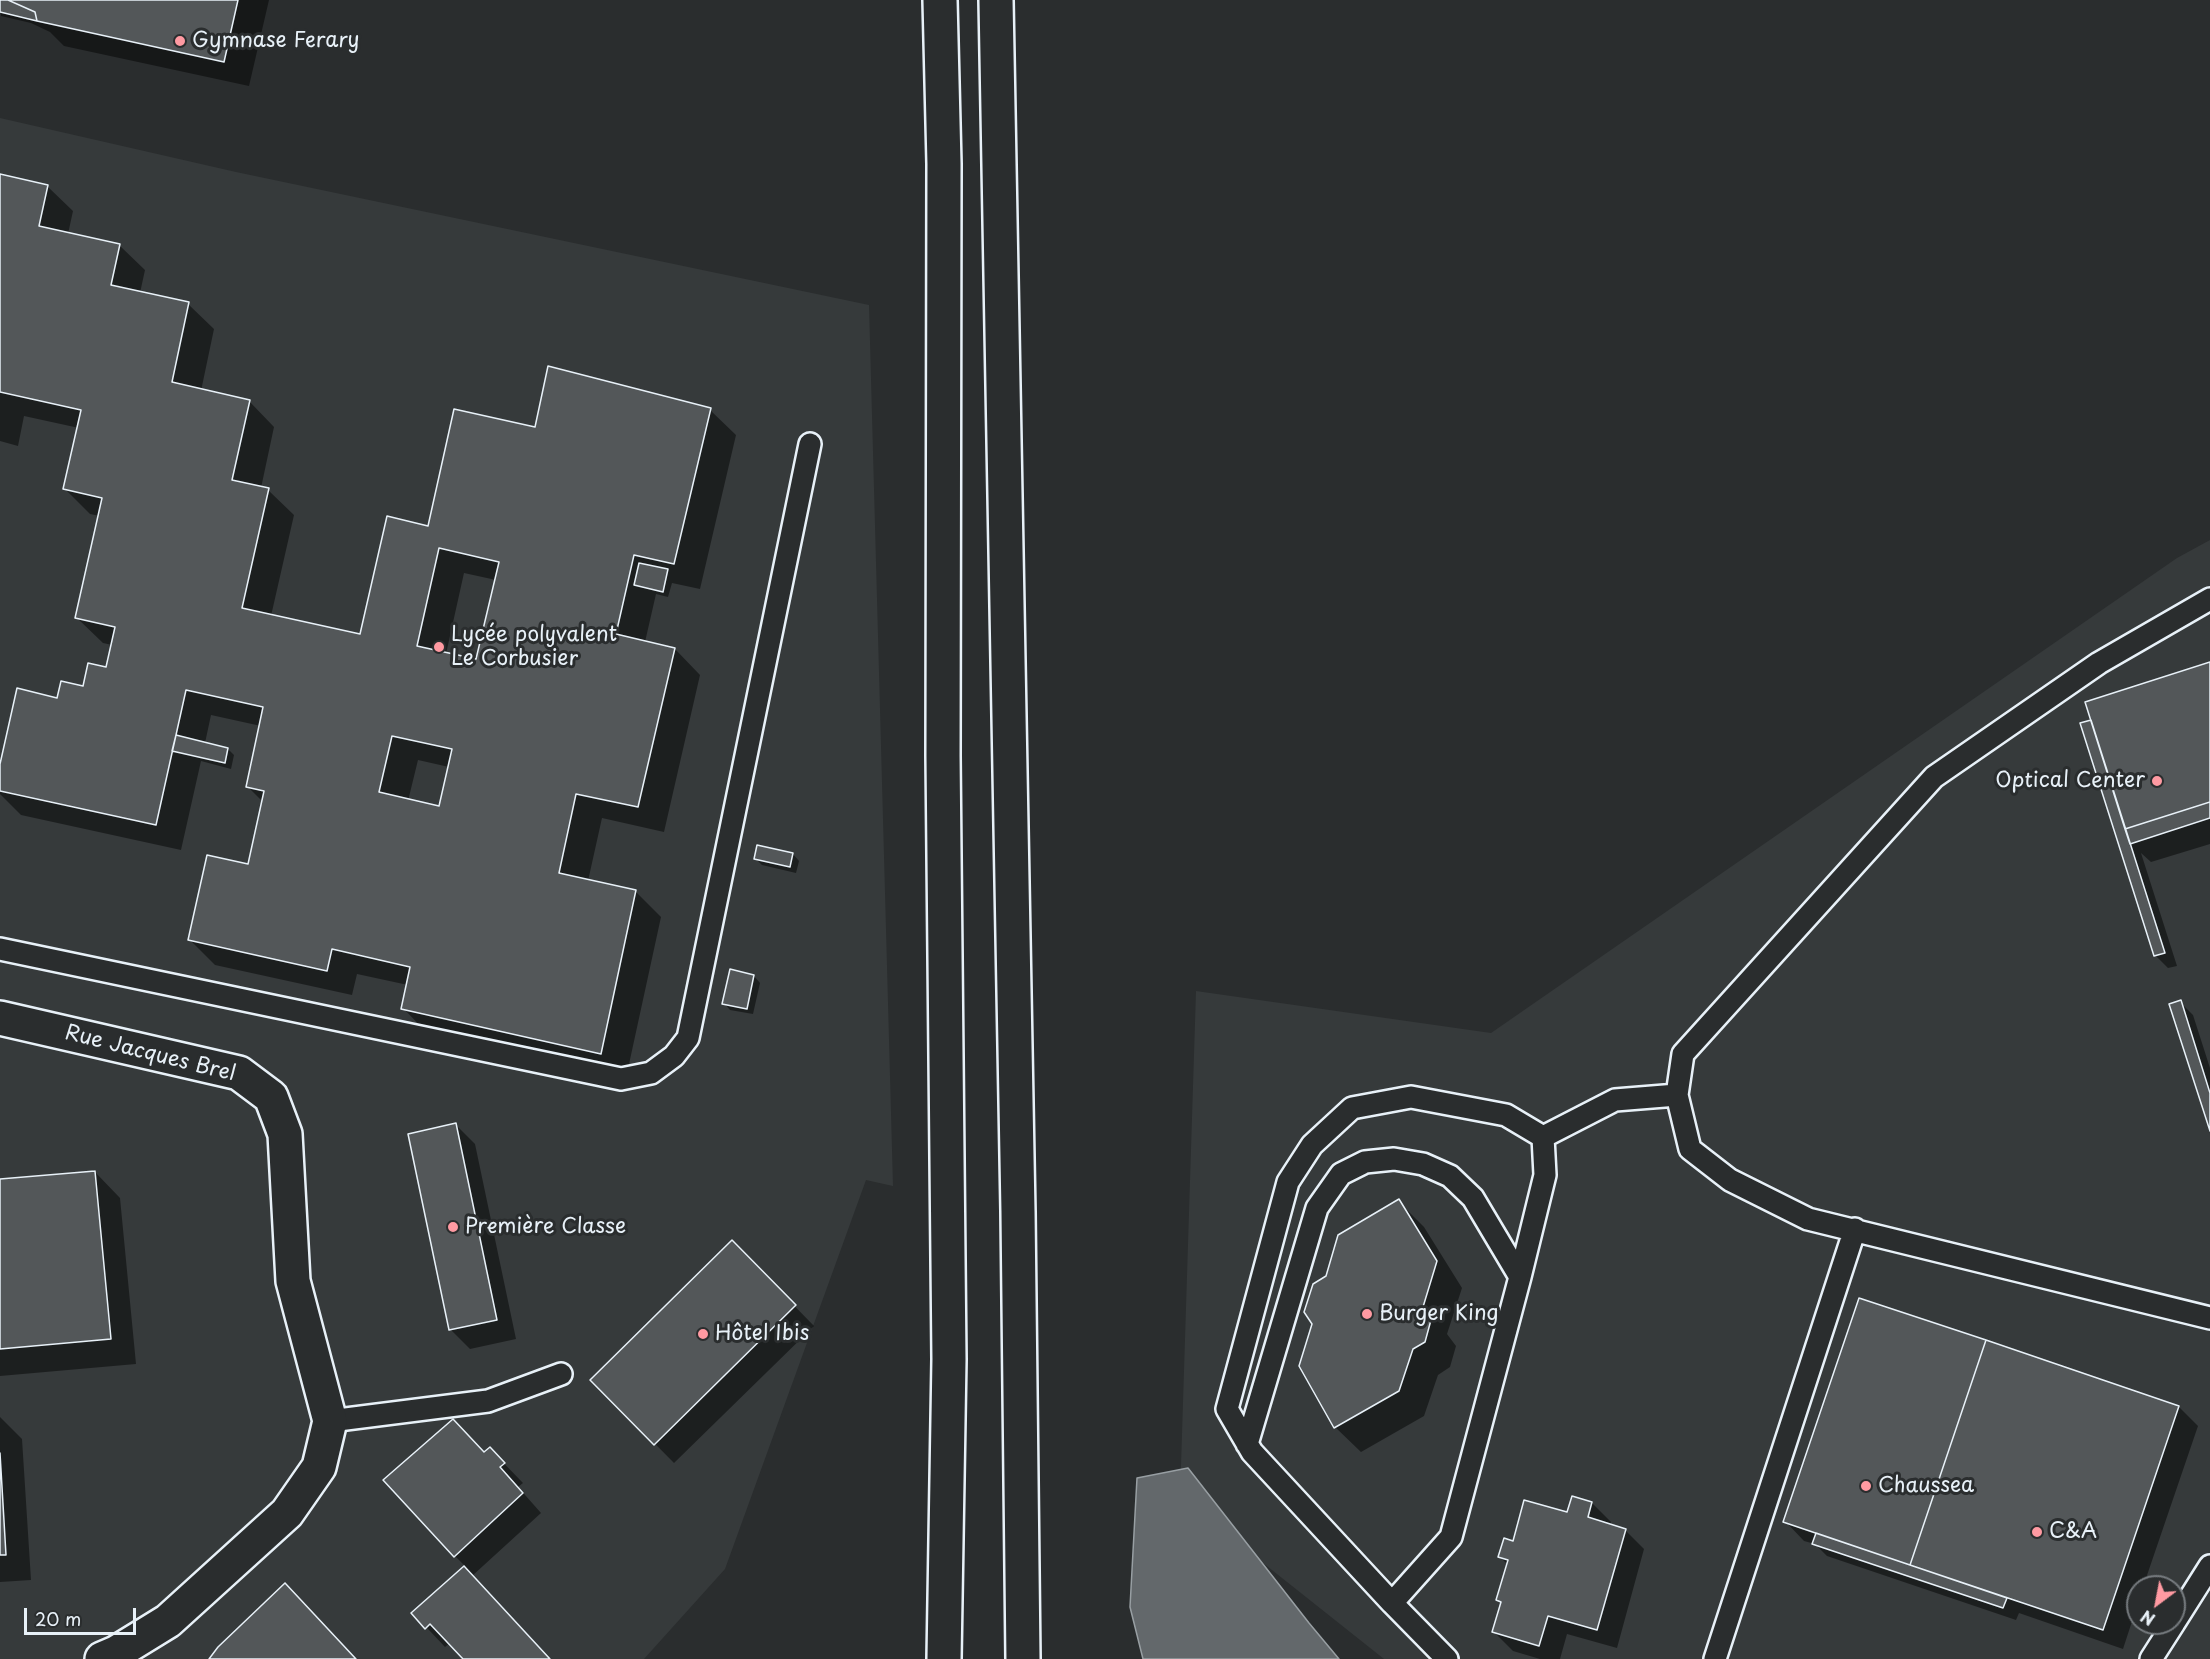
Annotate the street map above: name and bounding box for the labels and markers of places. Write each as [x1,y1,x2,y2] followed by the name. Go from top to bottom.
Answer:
[192,28,359,54] place label: Gymnase Ferary
[173,34,187,48] marker: Gymnase Ferary
[451,622,617,672] place label: Lycée polyvalent Le Corbusier
[432,640,446,654] marker: Lycée polyvalent Le Corbusier
[1995,768,2145,794] place label: Optical Center
[2150,774,2164,788] marker: Optical Center
[465,1214,626,1240] place label: Première Classe
[446,1220,460,1234] marker: Première Classe
[1379,1301,1498,1327] place label: Burger King
[1360,1307,1374,1321] marker: Burger King
[715,1321,809,1347] place label: Hôtel Ibis
[696,1327,710,1341] marker: Hôtel Ibis
[1878,1473,1974,1499] place label: Chaussea
[1859,1479,1873,1493] marker: Chaussea
[2049,1519,2097,1545] place label: C&A
[2030,1525,2044,1539] marker: C&A

